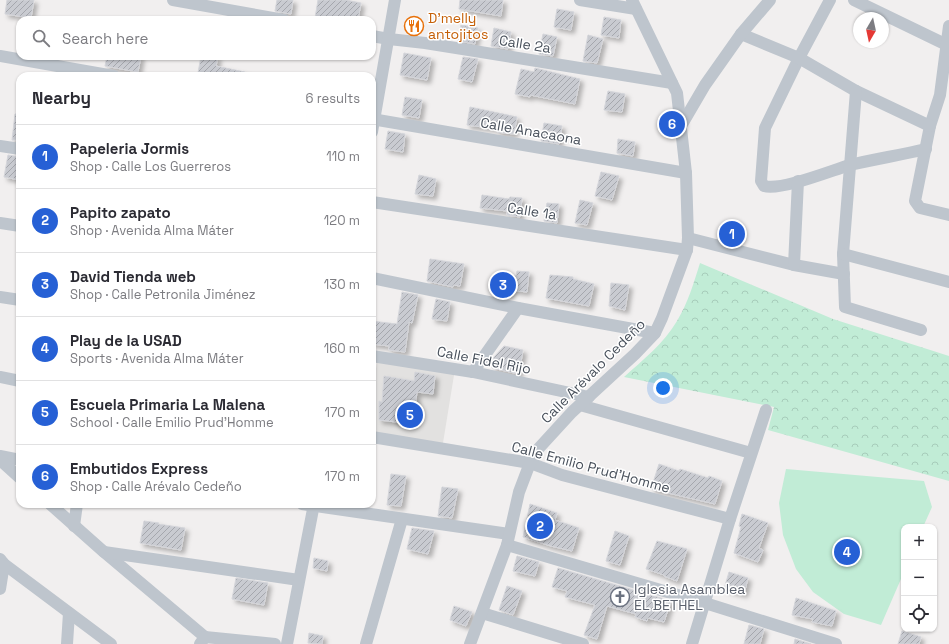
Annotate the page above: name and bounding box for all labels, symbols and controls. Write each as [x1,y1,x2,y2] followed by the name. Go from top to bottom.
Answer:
[428,9,488,43] place label: D’melly antojitos
[853,12,889,48] north arrow
[403,15,425,37] restaurant icon: D’melly antojitos
[16,16,376,60] search box
[30,27,52,49] icon: search
[62,29,148,48] text: Search here
[498,31,552,57] street label: Calle 2a
[32,87,91,109] text: Nearby
[306,90,360,107] text: 6 results
[659,109,685,139] pin: 6
[479,113,583,149] street label: Calle Anacaona
[70,139,189,158] text: Papeleria Jormis
[42,148,48,165] text: 1
[326,148,360,165] text: 110 m
[70,158,231,175] text: Shop · Calle Los Guerreros
[506,198,558,224] street label: Calle 1a
[70,203,171,222] text: Papito zapato
[41,212,49,229] text: 2
[324,212,360,229] text: 120 m
[719,219,745,249] pin: 1
[70,222,234,239] text: Shop · Avenida Alma Máter
[70,267,196,286] text: David Tienda web
[490,270,516,300] pin: 3
[41,276,49,293] text: 3
[324,276,360,293] text: 130 m
[70,286,256,303] text: Shop · Calle Petronila Jiménez
[537,315,649,427] street label: Calle Arévalo Cedeño
[70,331,182,350] text: Play de la USAD
[41,340,49,357] text: 4
[324,340,360,357] text: 160 m
[435,342,533,378] street label: Calle Fidel Rijo
[70,350,244,367] text: Sports · Avenida Alma Máter
[653,378,673,398] your location
[70,395,265,414] text: Escuela Primaria La Malena
[397,400,423,430] pin: 5
[41,404,49,421] text: 5
[324,404,360,421] text: 170 m
[70,414,274,431] text: School · Calle Emilio Prud'Homme
[510,437,672,497] street label: Calle Emilio Prud'Homme
[70,459,208,478] text: Embutidos Express
[41,468,49,485] text: 6
[324,468,360,485] text: 170 m
[70,478,242,495] text: Shop · Calle Arévalo Cedeño
[527,511,553,541] pin: 2
[901,524,937,632] map controls
[901,524,937,560] button: +
[834,537,860,567] pin: 4
[901,560,937,596] button: −
[634,580,745,614] place label: Iglesia Asamblea EL BETHEL
[609,586,631,608] church icon: Iglesia Asamblea EL BETHEL
[901,596,937,632] button: locate

